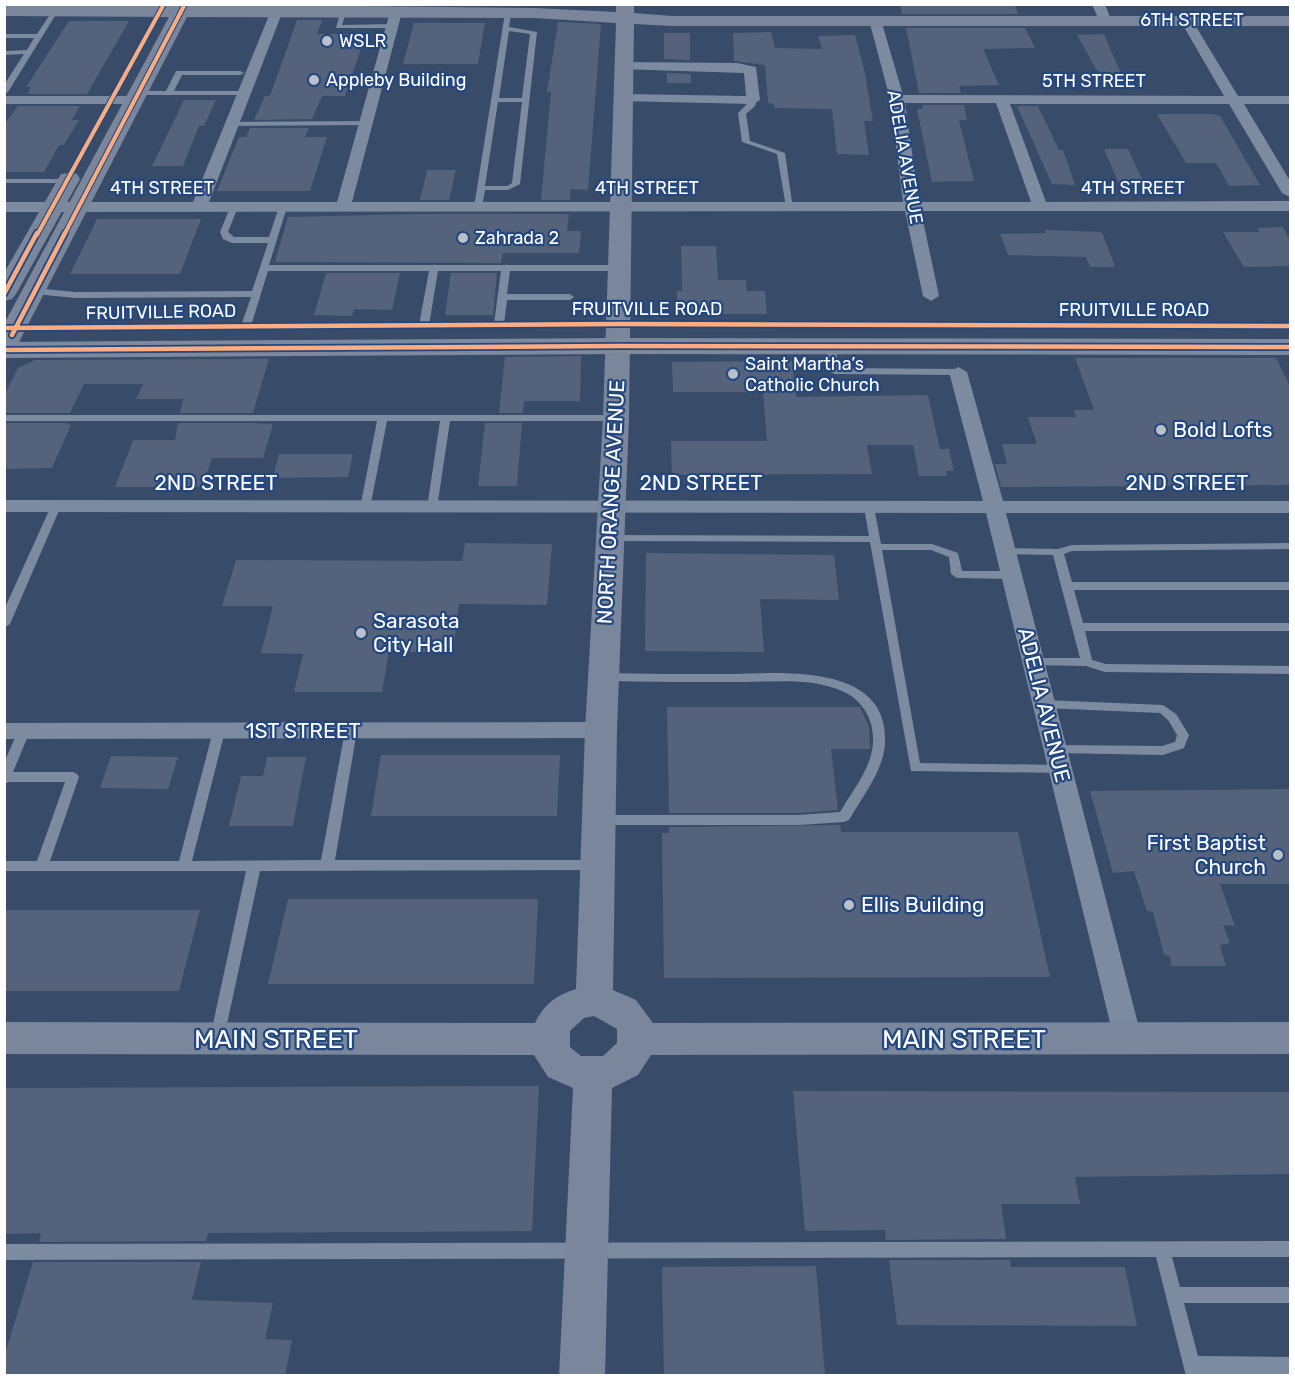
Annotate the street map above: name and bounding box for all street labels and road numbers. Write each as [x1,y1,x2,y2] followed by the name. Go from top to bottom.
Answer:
[1140,9,1244,31] street label: 6TH STREET
[1042,70,1146,92] street label: 5TH STREET
[882,88,928,226] street label: ADELIA AVENUE
[110,177,214,199] street label: 4TH STREET
[595,177,699,199] street label: 4TH STREET
[1081,177,1185,199] street label: 4TH STREET
[572,298,722,320] street label: FRUITVILLE ROAD
[1059,299,1209,321] street label: FRUITVILLE ROAD
[85,300,237,324] street label: FRUITVILLE ROAD
[592,379,629,625] street label: NORTH ORANGE AVENUE
[155,470,277,495] street label: 2ND STREET
[640,470,762,495] street label: 2ND STREET
[1126,470,1248,495] street label: 2ND STREET
[1013,625,1076,785] street label: ADELIA AVENUE
[245,718,361,743] street label: 1ST STREET
[194,1024,358,1055] street label: MAIN STREET
[882,1024,1046,1055] street label: MAIN STREET

